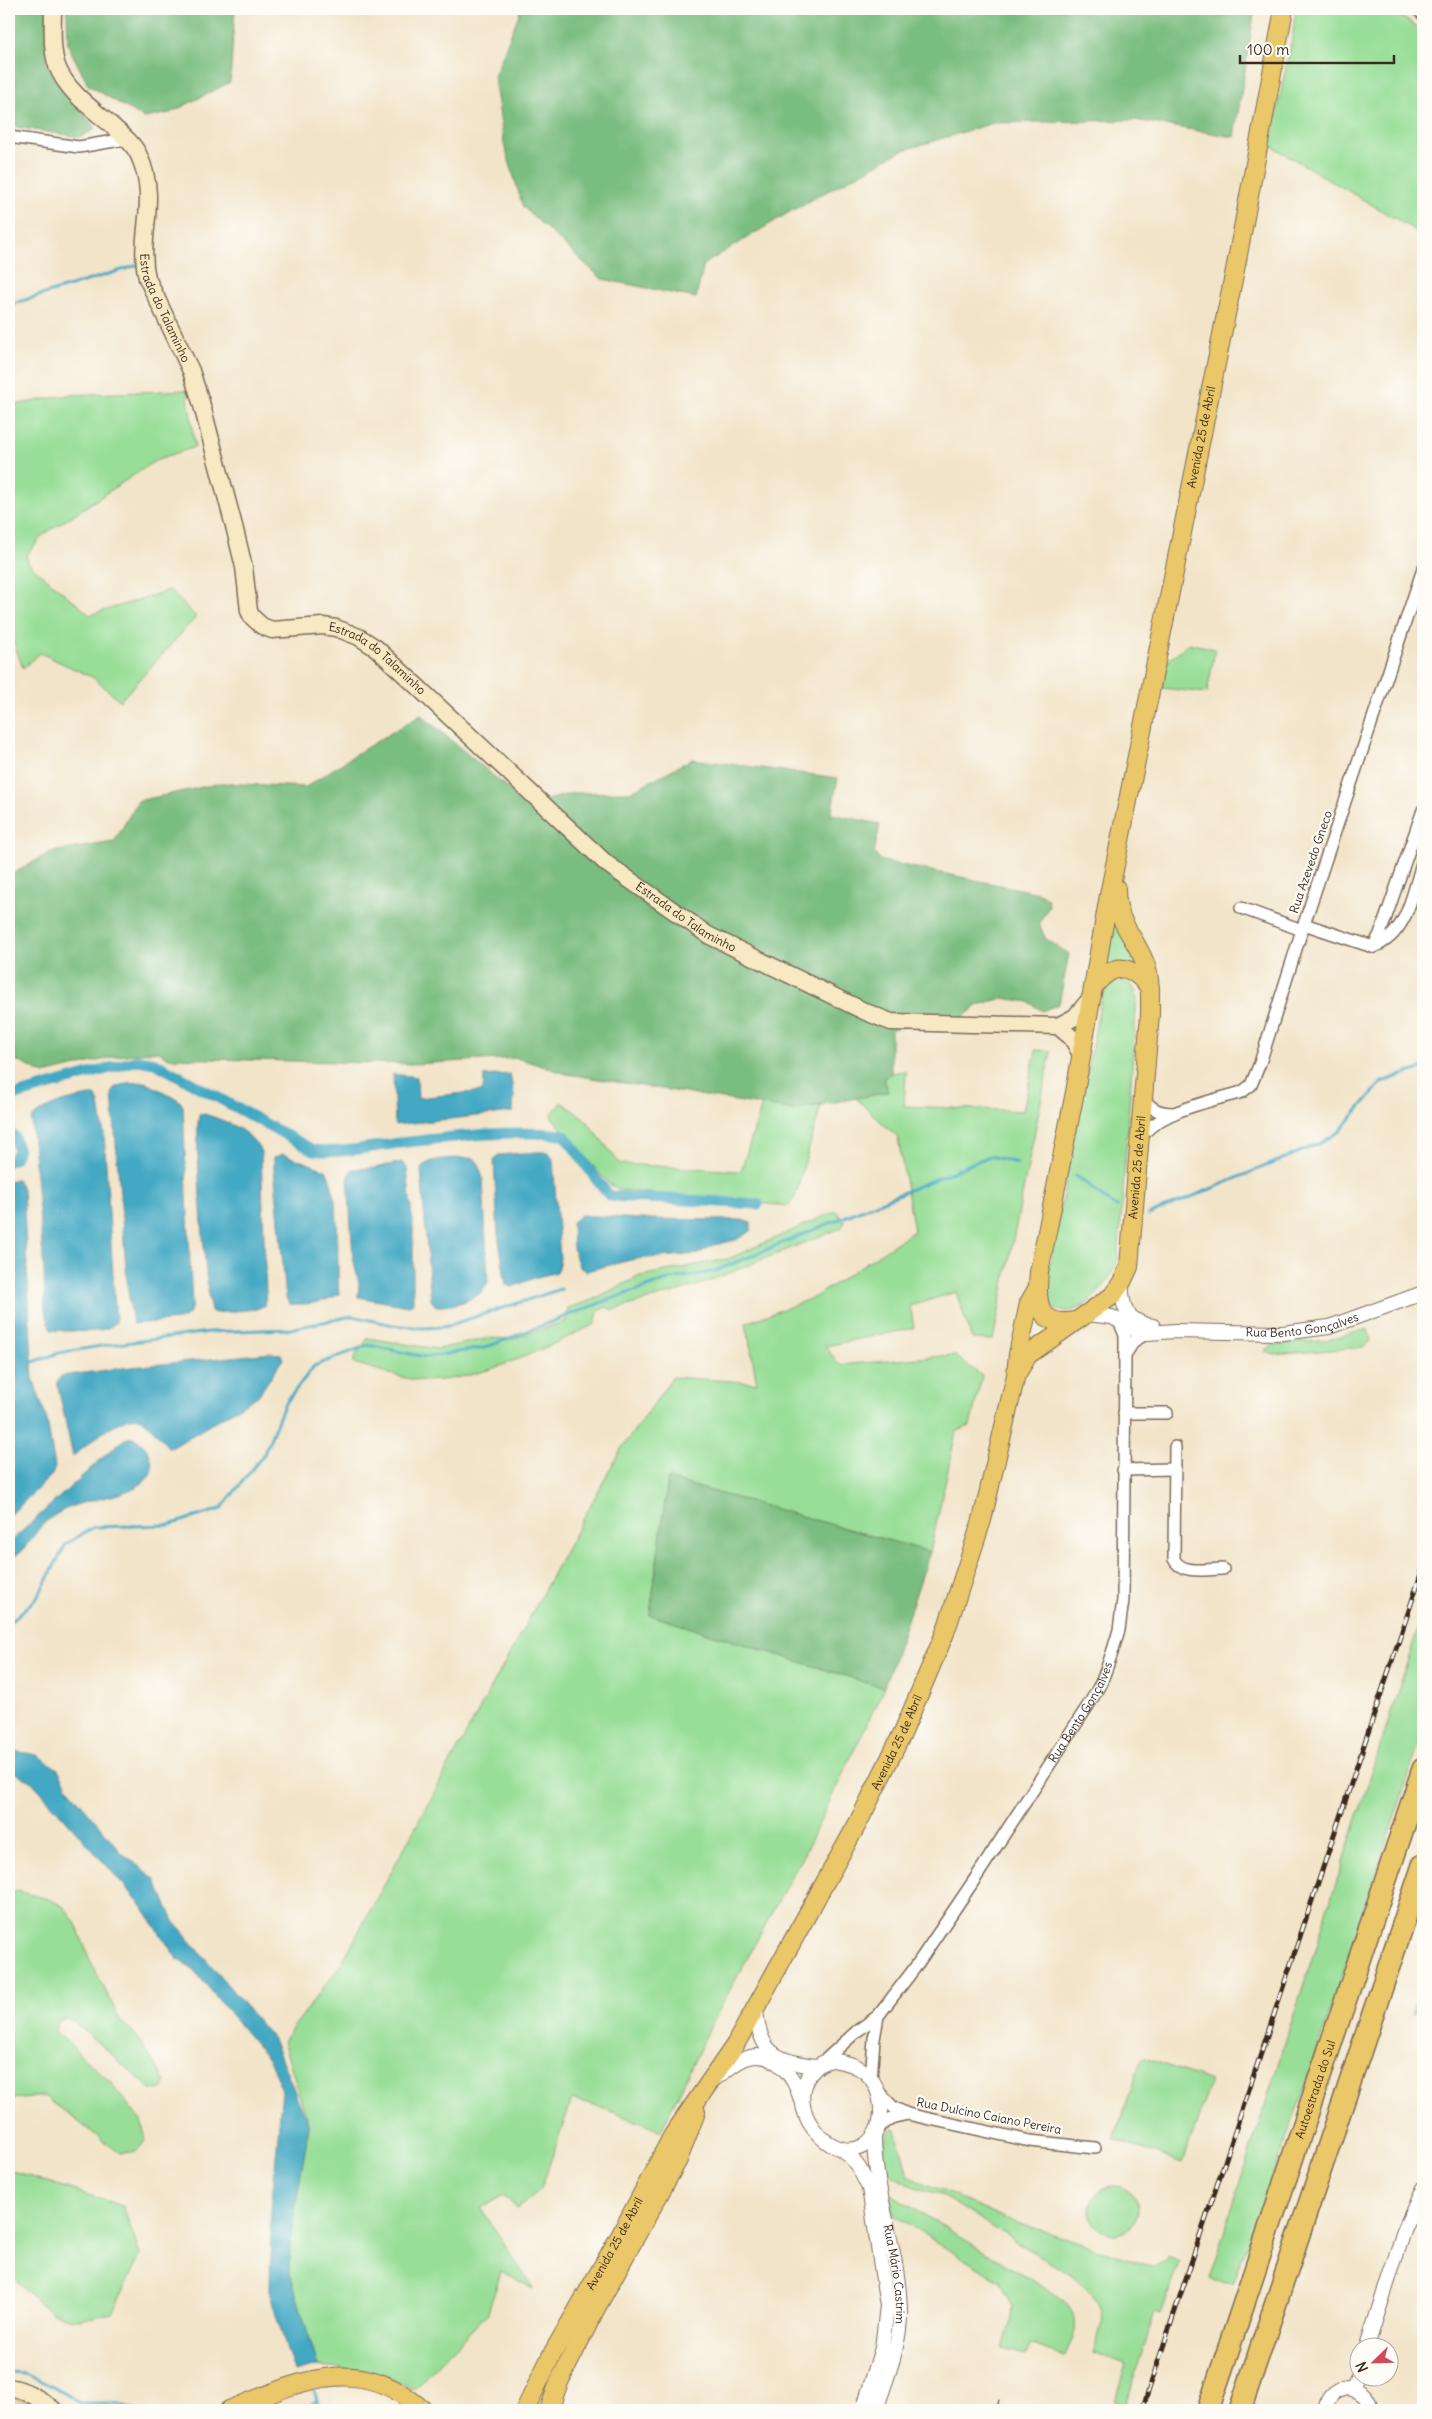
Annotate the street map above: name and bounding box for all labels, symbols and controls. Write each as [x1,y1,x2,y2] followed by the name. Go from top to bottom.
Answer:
[1240,32,1393,64] scale bar
[1247,40,1289,59] text: 100 m
[137,253,194,365] street label: Estrada do Talaminho
[1183,385,1218,489] street label: Avenida 25 de Abril
[328,619,429,698] street label: Estrada do Talaminho
[1286,808,1335,915] street label: Rua Azevedo Gneco
[633,878,739,955] street label: Estrada do Talaminho
[1125,1115,1149,1220] street label: Avenida 25 de Abril
[1245,1309,1361,1340] street label: Rua Bento Gonçalves
[1045,1660,1115,1765] street label: Rua Bento Gonçalves
[868,1692,925,1792] street label: Avenida 25 de Abril
[1292,2038,1338,2141] street label: Autoestrada do Sul
[915,2094,1063,2137] street label: Rua Dulcino Caiano Pereira
[583,2195,646,2293] street label: Avenida 25 de Abril
[880,2223,908,2325] street label: Rua Mário Castrim
[1350,2336,1400,2386] north arrow
[1352,2359,1372,2375] text: N

